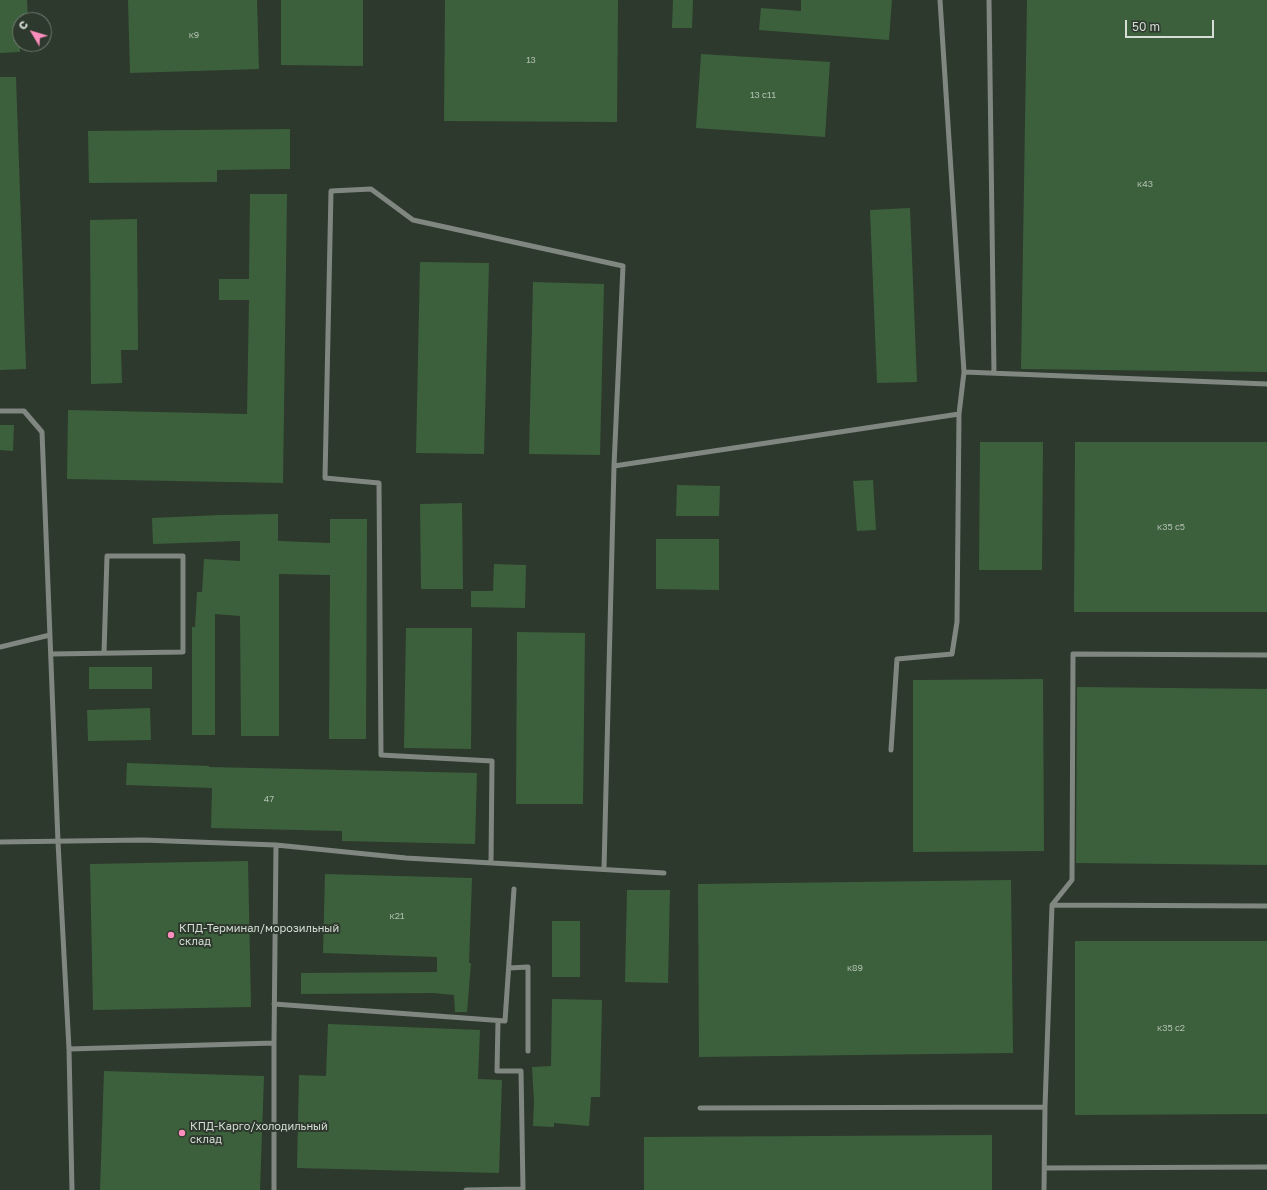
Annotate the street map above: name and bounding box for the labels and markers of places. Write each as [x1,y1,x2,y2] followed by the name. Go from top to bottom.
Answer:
[179,922,339,948] place label: КПД-Терминал/морозильный склад
[166,930,176,940] marker: КПД-Терминал/морозильный склад
[190,1120,328,1146] place label: КПД-Карго/холодильный склад
[177,1128,187,1138] marker: КПД-Карго/холодильный склад

